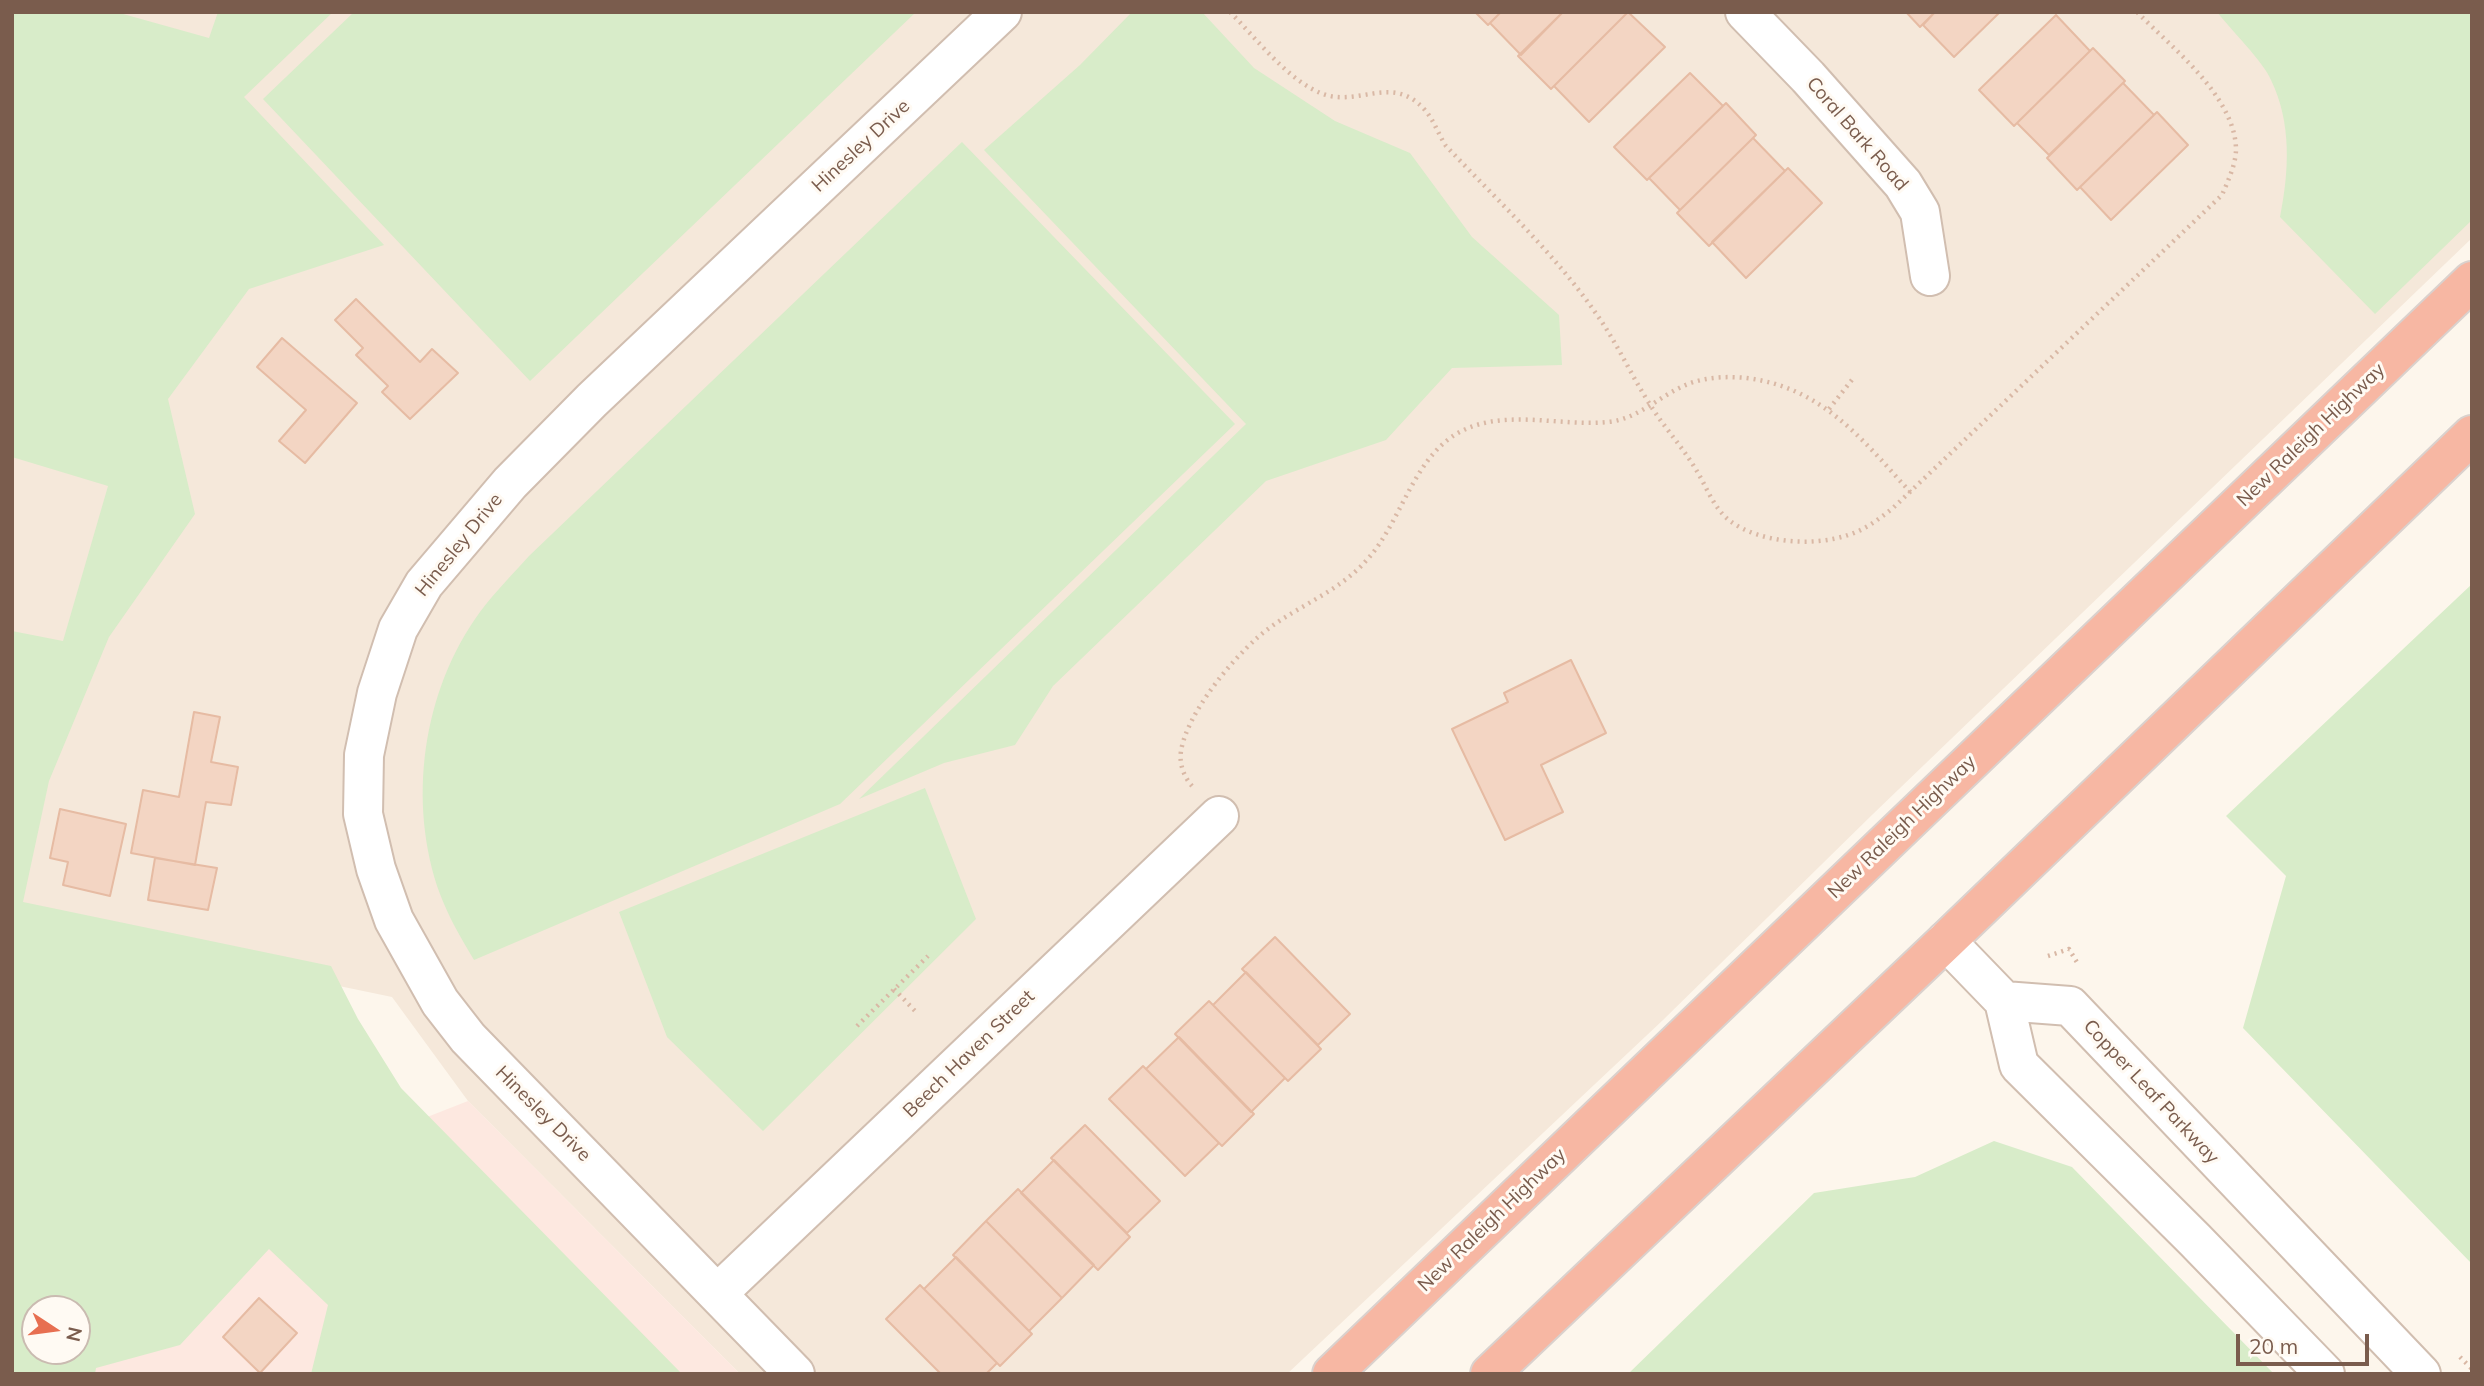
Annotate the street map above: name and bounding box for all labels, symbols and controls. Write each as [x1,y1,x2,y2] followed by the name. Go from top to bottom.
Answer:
[1801,72,1913,196] street label: Coral Bark Road
[807,95,915,197] street label: Hinesley Drive
[2232,359,2390,511] street label: New Raleigh Highway
[411,489,507,601] street label: Hinesley Drive
[1823,751,1981,903] street label: New Raleigh Highway
[899,985,1039,1123] street label: Beech Haven Street
[2078,1015,2224,1169] street label: Copper Leaf Parkway
[491,1062,595,1166] street label: Hinesley Drive
[1413,1144,1571,1296] street label: New Raleigh Highway
[21,1295,91,1365] north arrow
[2239,1320,2372,1364] scale bar
[61,1325,88,1344] text: N
[2249,1333,2298,1359] text: 20 m

